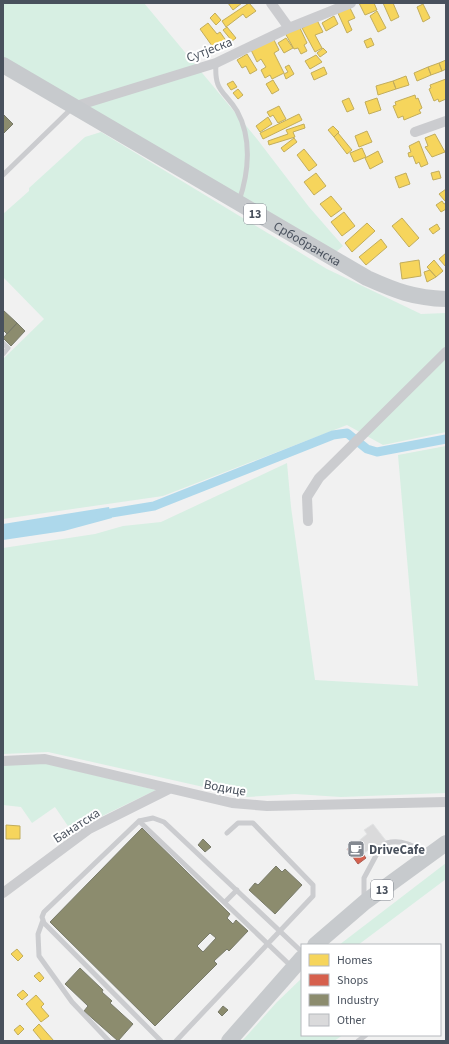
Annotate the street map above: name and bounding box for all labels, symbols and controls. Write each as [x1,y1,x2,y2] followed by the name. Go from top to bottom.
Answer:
[184,33,235,67] street label: Сутјеска
[244,204,266,224] road number: 13
[270,217,344,271] street label: Србобранска
[202,775,247,801] street label: Водице
[50,804,103,848] street label: Банатска
[346,839,366,859] cafe icon: DriveCafe
[369,841,425,859] place label: DriveCafe
[371,880,393,900] road number: 13
[301,944,441,1036] legend
[337,952,372,969] text: Homes
[337,972,368,989] text: Shops
[337,992,379,1009] text: Industry
[337,1012,367,1029] text: Other

